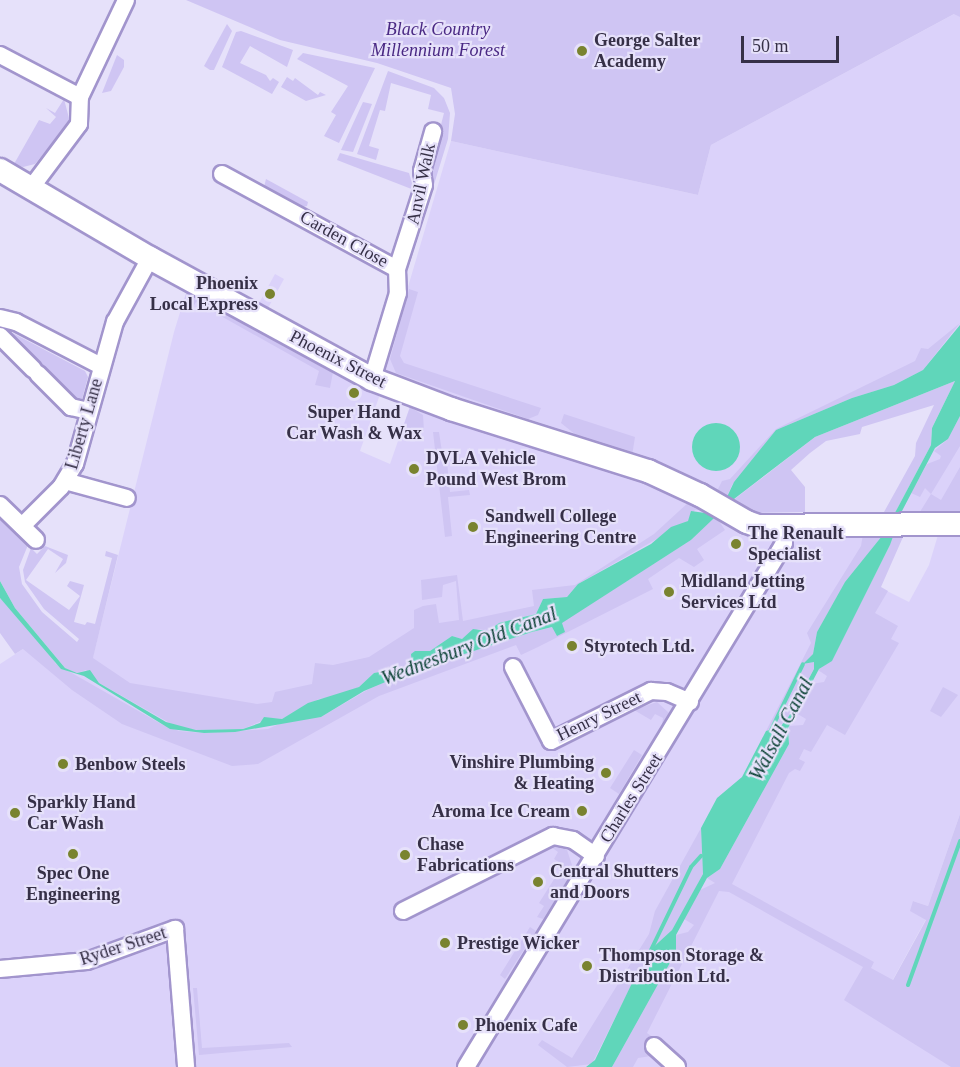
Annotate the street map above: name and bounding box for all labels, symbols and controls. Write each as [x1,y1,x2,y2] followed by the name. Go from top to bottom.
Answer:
[371,19,505,62] park label: Black Country Millennium Forest
[744,24,842,62] scale bar
[594,30,700,72] place label: George Salter Academy
[752,36,789,56] text: 50 m
[575,44,589,58] marker: George Salter Academy
[402,141,440,227] street label: Anvil Walk
[296,206,392,272] street label: Carden Close
[150,273,258,316] place label: Phoenix Local Express
[263,287,277,301] marker: Phoenix Local Express
[286,325,390,393] street label: Phoenix Street
[61,376,107,472] street label: Liberty Lane
[347,386,361,400] marker: Super Hand Car Wash & Wax
[286,402,422,444] place label: Super Hand Car Wash & Wax
[426,448,567,490] place label: DVLA Vehicle Pound West Brom
[407,462,421,476] marker: DVLA Vehicle Pound West Brom
[485,506,636,548] place label: Sandwell College Engineering Centre
[466,520,480,534] marker: Sandwell College Engineering Centre
[748,523,844,566] place label: The Renault Specialist
[729,537,743,551] marker: The Renault Specialist
[681,571,805,614] place label: Midland Jetting Services Ltd
[662,585,676,599] marker: Midland Jetting Services Ltd
[378,601,560,691] water label: Wednesbury Old Canal
[584,635,695,657] place label: Styrotech Ltd.
[565,639,579,653] marker: Styrotech Ltd.
[744,673,818,785] water label: Walsall Canal
[553,686,645,746] street label: Henry Street
[595,749,667,847] street label: Charles Street
[449,752,594,795] place label: Vinshire Plumbing & Heating
[75,753,186,775] place label: Benbow Steels
[56,757,70,771] marker: Benbow Steels
[599,766,613,780] marker: Vinshire Plumbing & Heating
[27,792,136,834] place label: Sparkly Hand Car Wash
[432,800,570,822] place label: Aroma Ice Cream
[575,804,589,818] marker: Aroma Ice Cream
[8,806,22,820] marker: Sparkly Hand Car Wash
[417,834,514,876] place label: Chase Fabrications
[66,847,80,861] marker: Spec One Engineering
[398,848,412,862] marker: Chase Fabrications
[550,861,678,904] place label: Central Shutters and Doors
[26,863,120,906] place label: Spec One Engineering
[531,875,545,889] marker: Central Shutters and Doors
[77,922,169,970] street label: Ryder Street
[457,932,580,954] place label: Prestige Wicker
[438,936,452,950] marker: Prestige Wicker
[599,945,764,988] place label: Thompson Storage & Distribution Ltd.
[580,959,594,973] marker: Thompson Storage & Distribution Ltd.
[475,1014,577,1036] place label: Phoenix Cafe
[456,1018,470,1032] marker: Phoenix Cafe

